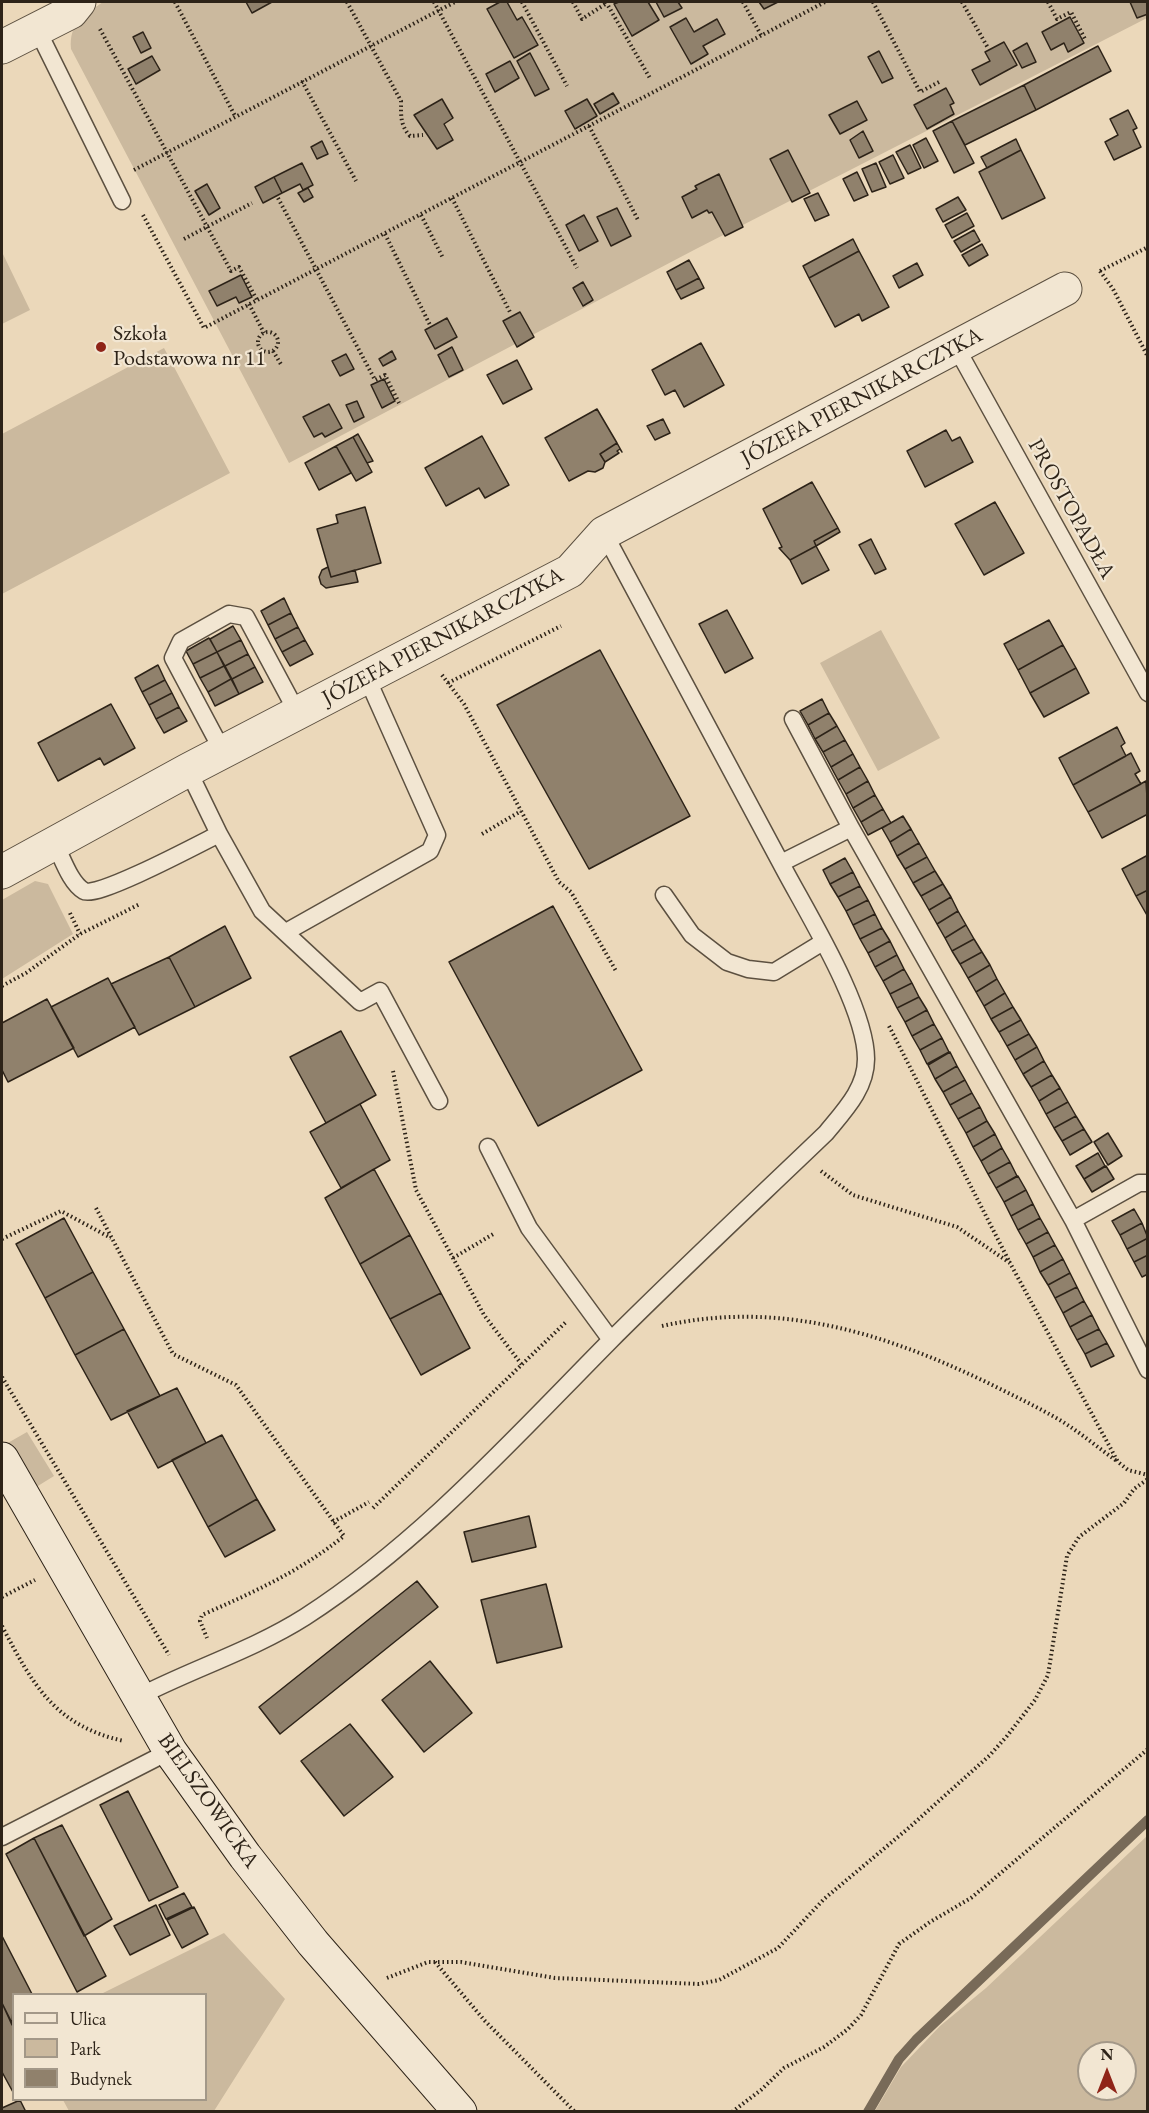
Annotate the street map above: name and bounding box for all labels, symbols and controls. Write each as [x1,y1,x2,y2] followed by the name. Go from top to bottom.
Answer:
[113,321,266,372] place label: Szkoła Podstawowa nr 11
[737,322,987,472] street label: JÓZEFA PIERNIKARCZYKA
[94,340,108,354] marker: Szkoła Podstawowa nr 11
[1022,434,1120,584] street label: PROSTOPADŁA
[318,562,568,712] street label: JÓZEFA PIERNIKARCZYKA
[152,1728,264,1874] street label: BIELSZOWICKA
[12,1993,207,2101] legend
[70,2007,106,2030] text: Ulica
[70,2037,101,2060] text: Park
[1077,2041,1137,2101] north arrow
[1101,2044,1113,2065] text: N
[70,2067,132,2090] text: Budynek

